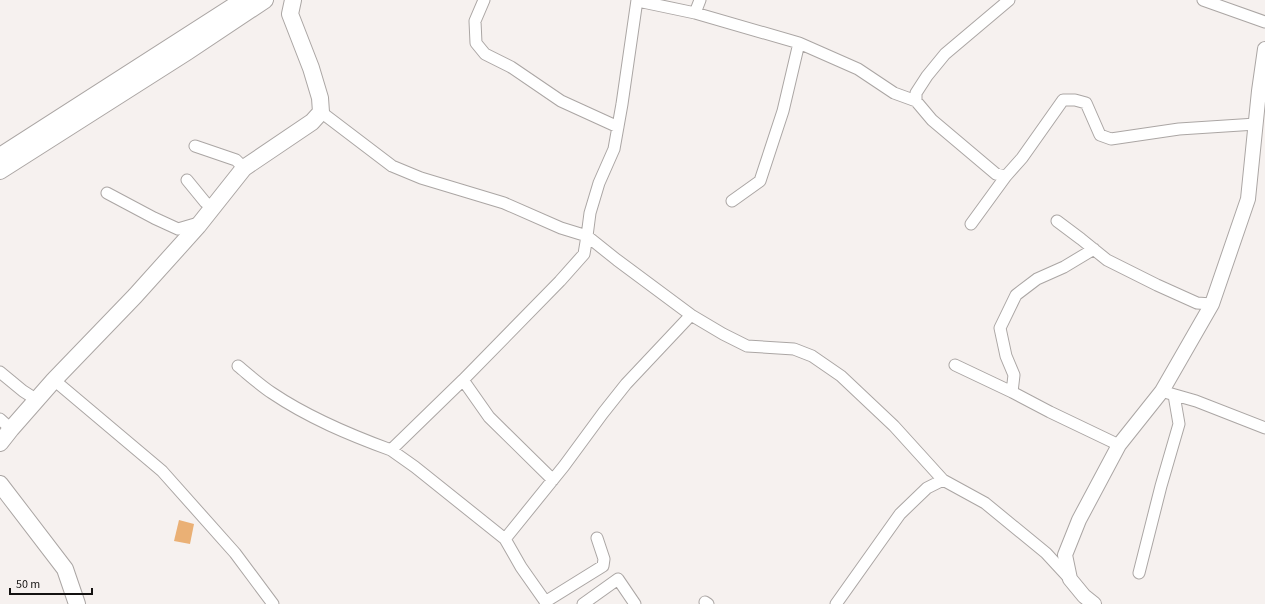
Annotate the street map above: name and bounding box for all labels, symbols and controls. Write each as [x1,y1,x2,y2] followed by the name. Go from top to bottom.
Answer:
[10,570,92,596] scale bar
[16,576,40,593] text: 50 m

